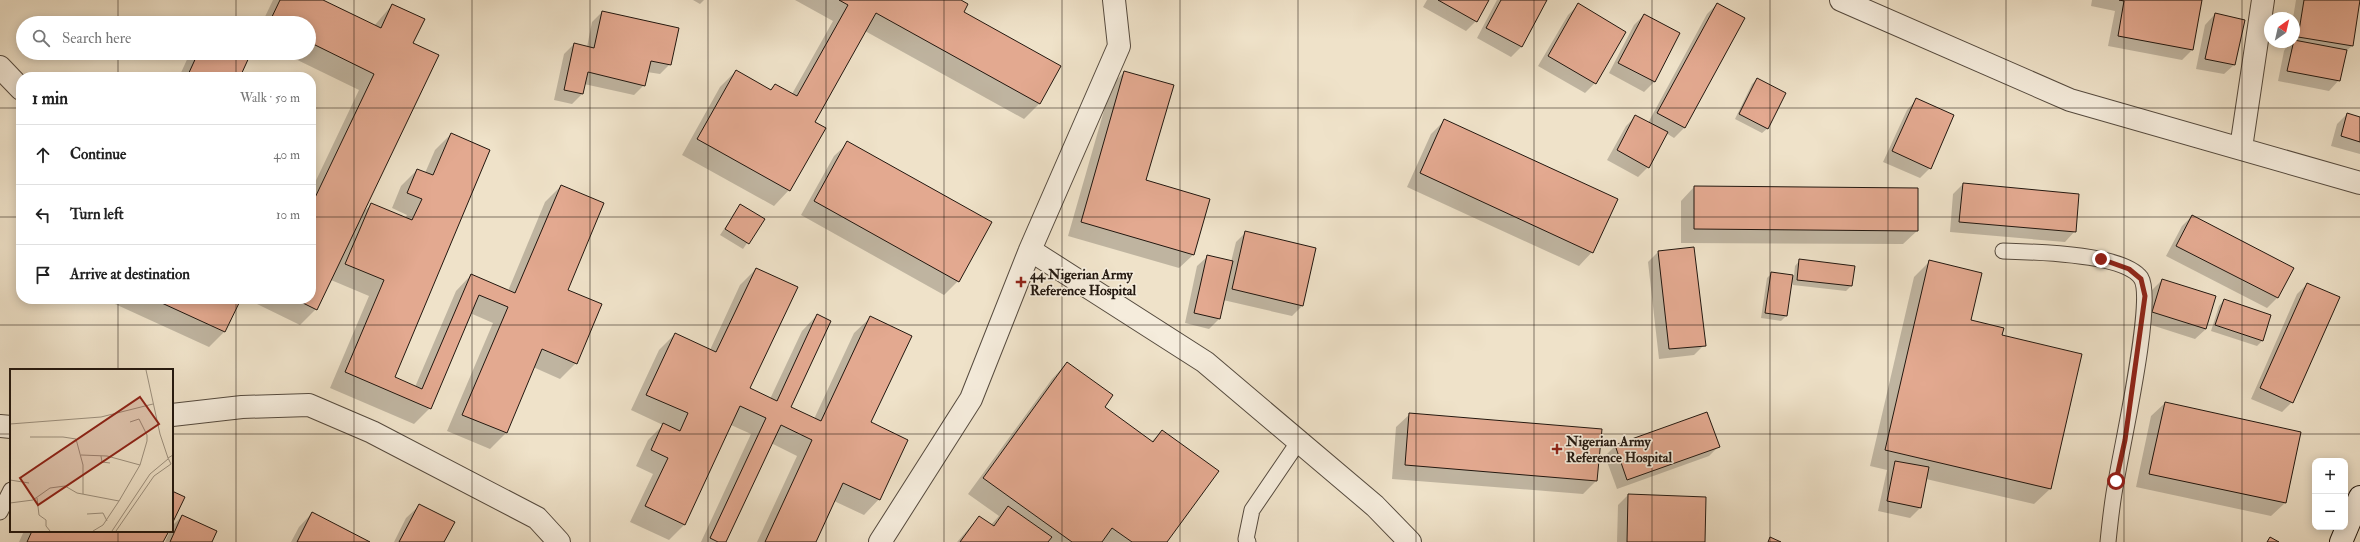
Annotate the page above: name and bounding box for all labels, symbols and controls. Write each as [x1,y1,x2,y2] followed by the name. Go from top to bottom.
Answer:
[2264,12,2300,48] north arrow
[16,16,316,60] search box
[30,27,52,49] icon: search
[62,29,131,48] text: Search here
[32,88,68,109] text: 1 min
[240,90,300,106] text: Walk · 50 m
[32,144,54,166] icon: ahead
[70,145,126,164] text: Continue
[274,147,300,163] text: 40 m
[32,204,54,226] icon: left
[70,205,124,224] text: Turn left
[276,207,300,223] text: 10 m
[2092,250,2110,268] route end
[32,264,54,286] icon: arrive
[70,265,190,284] text: Arrive at destination
[1029,266,1137,300] place label: 44 Nigerian Army Reference Hospital
[1015,276,1027,288] marker: 44 Nigerian Army Reference Hospital
[10,369,173,532] inset map
[1565,433,1673,467] place label: Nigerian Army Reference Hospital
[1551,443,1563,455] marker: Nigerian Army Reference Hospital
[2312,458,2348,530] map controls
[2312,458,2348,494] button: +
[2107,472,2125,490] route start
[2312,494,2348,530] button: −

